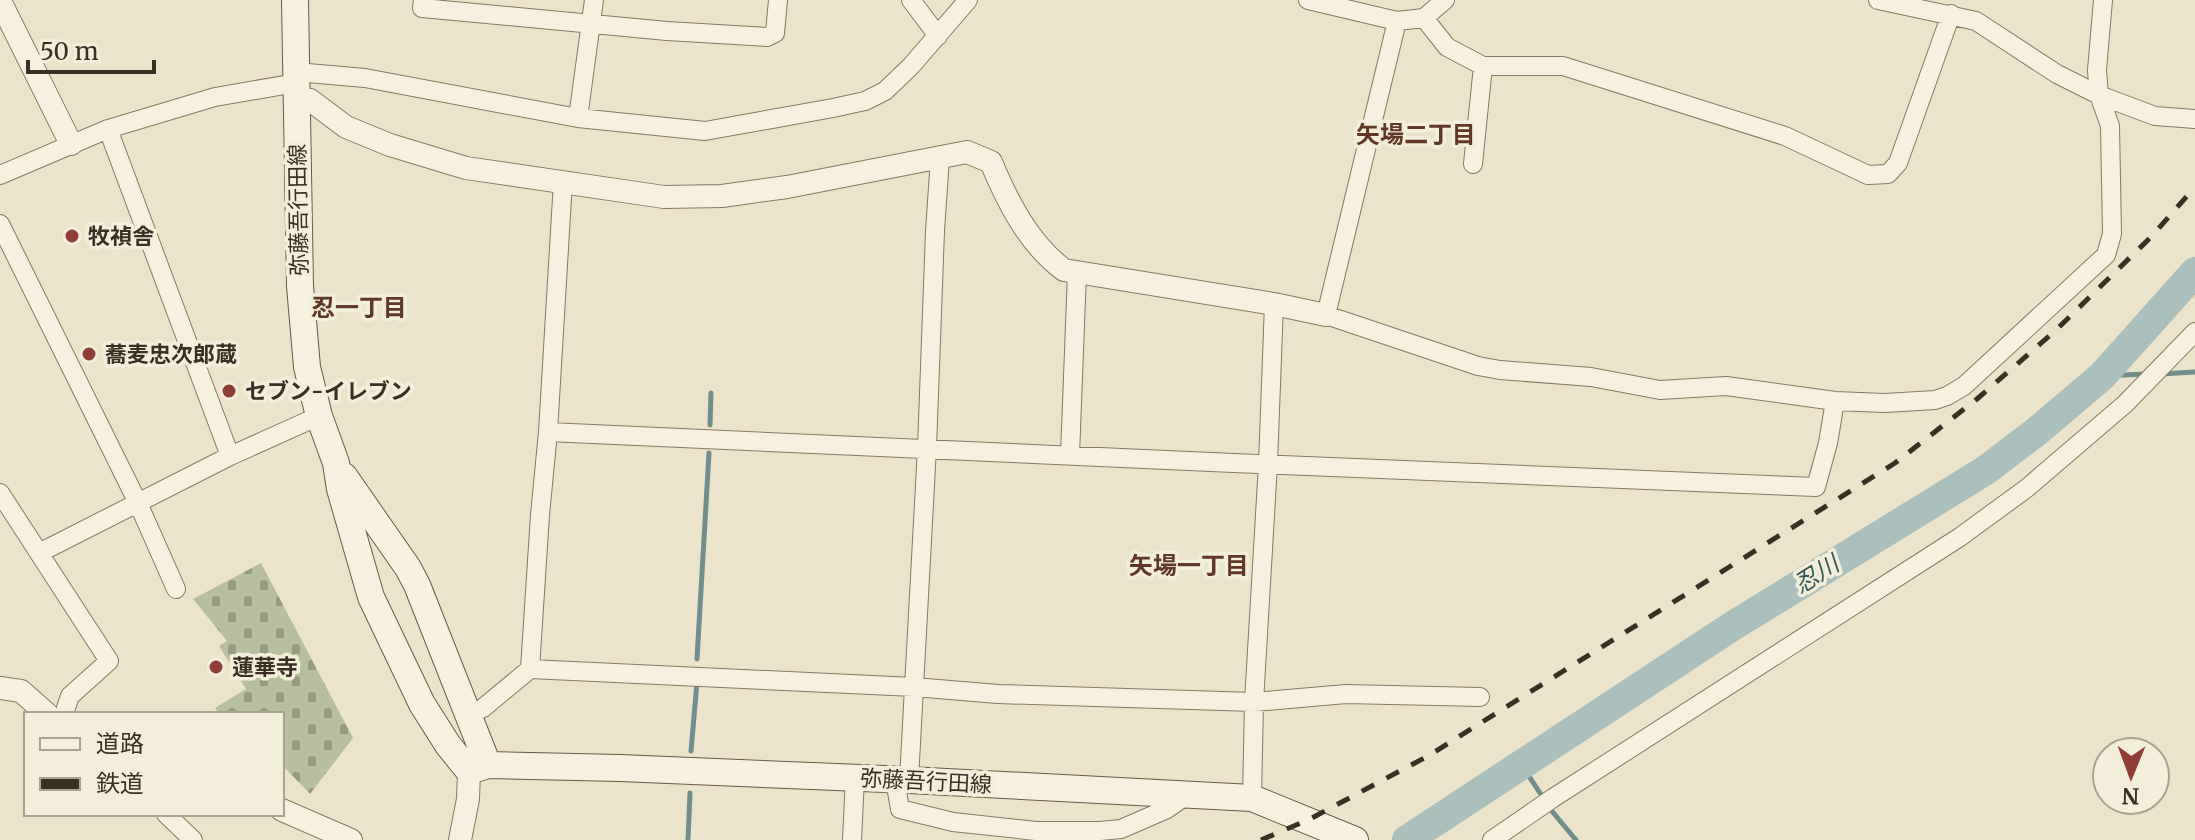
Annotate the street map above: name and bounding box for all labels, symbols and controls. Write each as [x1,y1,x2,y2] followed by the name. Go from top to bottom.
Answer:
[28,24,154,74] scale bar
[40,36,99,67] text: 50 m
[1356,119,1476,150] district label: 矢場二丁目
[283,144,313,276] street label: 弥藤吾行田線
[88,222,154,250] place label: 牧禎舎
[63,227,81,245] marker: 牧禎舎
[311,292,407,323] district label: 忍一丁目
[105,340,237,368] place label: 蕎麦忠次郎蔵
[80,345,98,363] marker: 蕎麦忠次郎蔵
[245,377,412,405] place label: セブン-イレブン
[220,382,238,400] marker: セブン-イレブン
[1787,547,1847,600] water label: 忍川
[1129,550,1249,581] district label: 矢場一丁目
[232,653,298,681] place label: 蓮華寺
[207,658,225,676] marker: 蓮華寺
[24,712,284,816] legend
[96,728,144,759] text: 道路
[2091,736,2171,816] north arrow
[859,764,993,798] street label: 弥藤吾行田線
[96,768,144,799] text: 鉄道
[2121,782,2140,810] text: N

